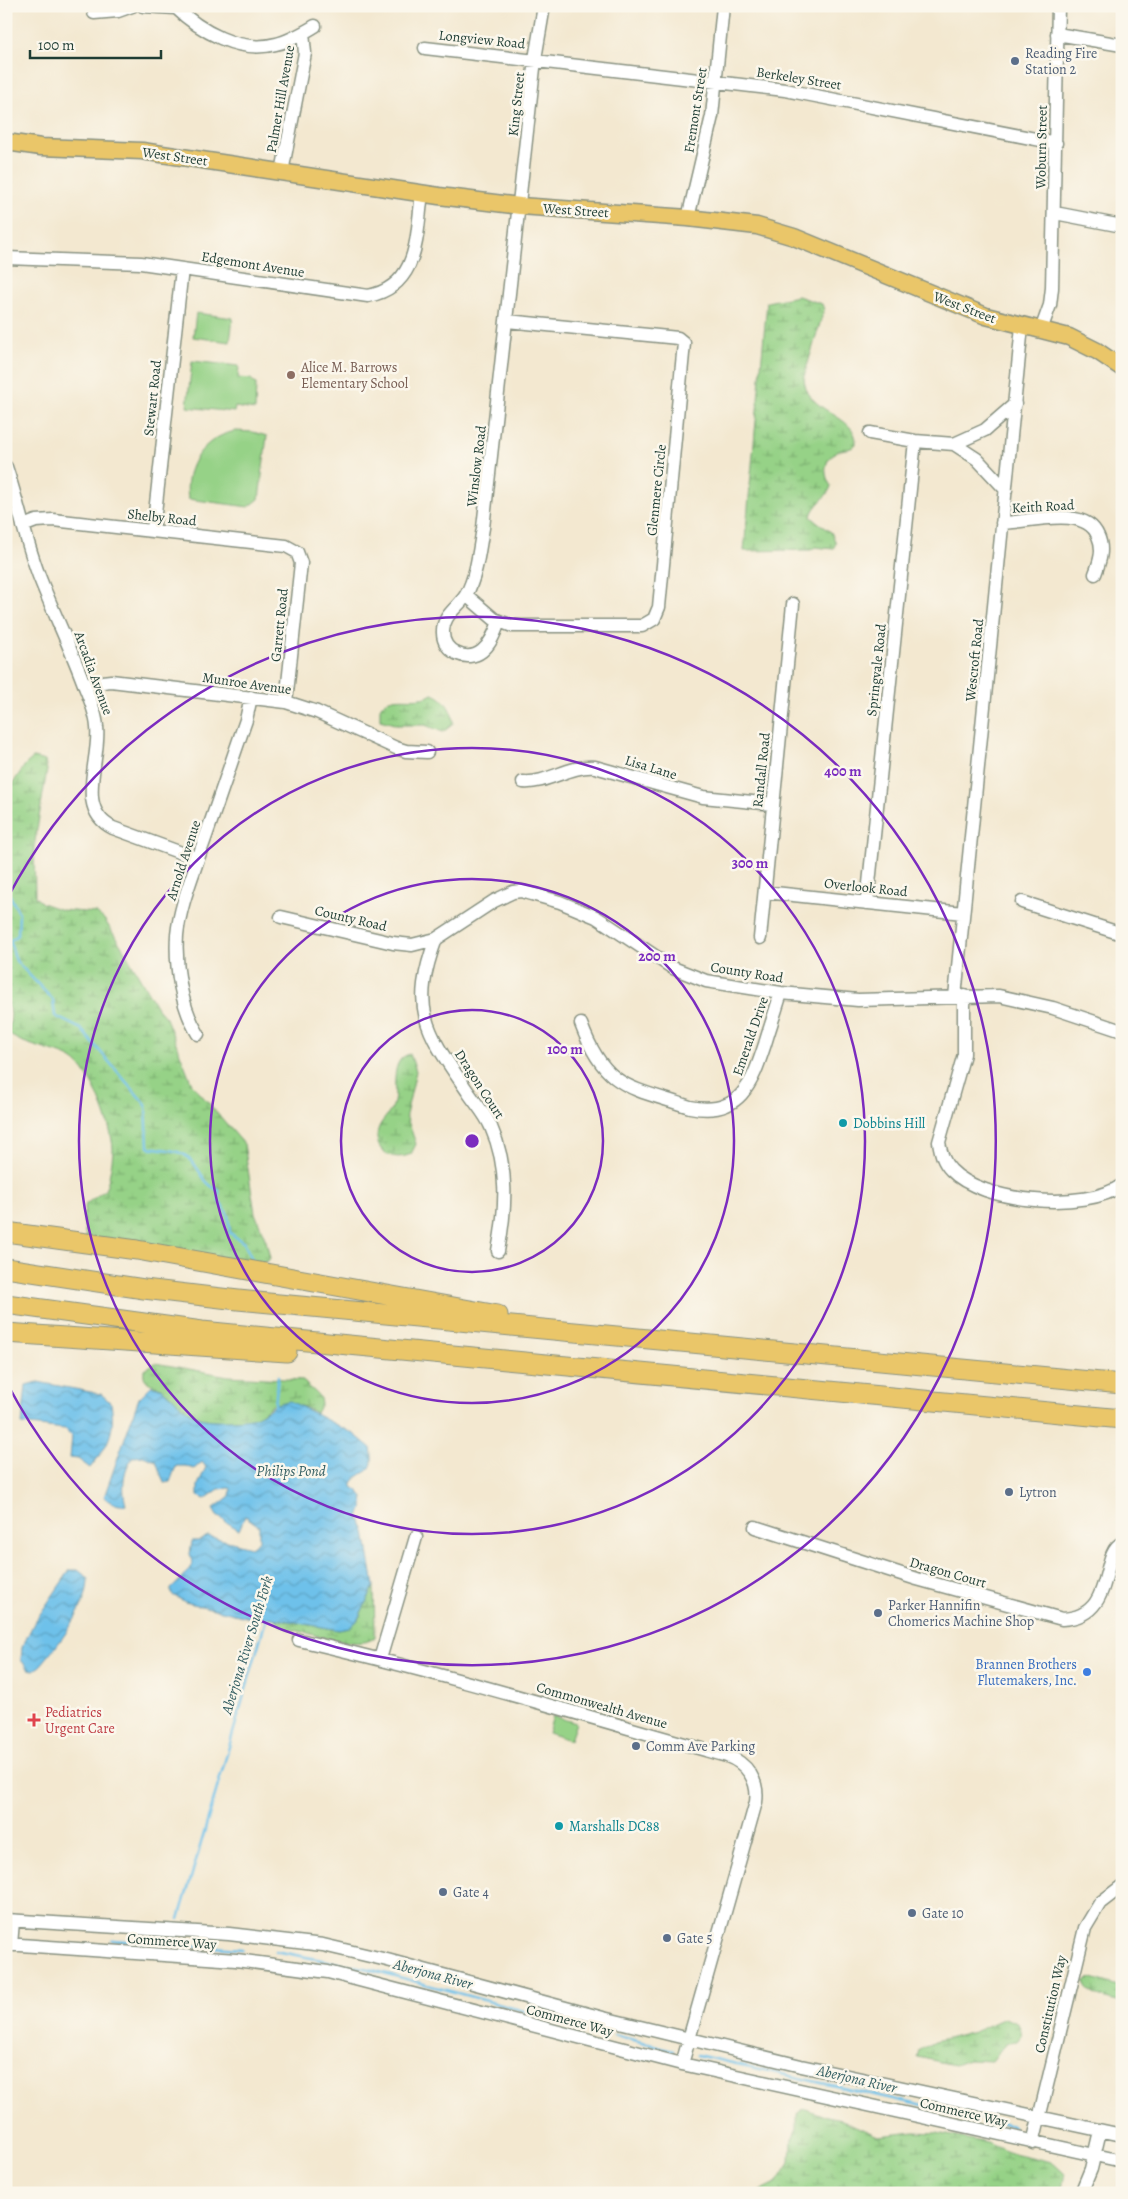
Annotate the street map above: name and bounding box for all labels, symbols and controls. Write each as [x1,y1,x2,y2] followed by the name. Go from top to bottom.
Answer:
[438,26,527,54] street label: Longview Road
[30,28,161,60] scale bar
[38,35,75,55] text: 100 m
[262,44,299,154] street label: Palmer Hill Avenue
[1025,44,1097,79] place label: Reading Fire Station 2
[1009,55,1021,67] marker: Reading Fire Station 2
[755,62,843,95] street label: Berkeley Street
[679,66,712,154] street label: Fremont Street
[504,71,529,137] street label: King Street
[1031,105,1052,190] street label: Woburn Street
[140,142,209,171] street label: West Street
[542,199,610,222] street label: West Street
[200,247,306,282] street label: Edgemont Avenue
[930,286,999,328] street label: West Street
[300,358,409,393] place label: Alice M. Barrows Elementary School
[139,359,166,437] street label: Stewart Road
[285,369,297,381] marker: Alice M. Barrows Elementary School
[462,424,491,509] street label: Winslow Road
[642,443,671,537] street label: Glenmere Circle
[1011,495,1075,518] street label: Keith Road
[126,504,198,531] street label: Shelby Road
[266,587,293,663] street label: Garrett Road
[961,617,988,703] street label: Wescroft Road
[862,622,891,717] street label: Springvale Road
[69,628,117,718] street label: Arcadia Avenue
[201,668,293,699] street label: Munroe Avenue
[748,731,775,808] street label: Randall Road
[622,751,679,784] street label: Lisa Lane
[824,761,862,781] text: 400 m
[161,818,205,904] street label: Arnold Avenue
[732,853,769,873] text: 300 m
[823,874,909,901] street label: Overlook Road
[313,901,389,936] street label: County Road
[638,946,676,966] text: 200 m
[709,957,785,988] street label: County Road
[728,994,773,1078] street label: Emerald Drive
[547,1039,583,1059] text: 100 m
[450,1046,509,1123] street label: Dragon Court
[853,1114,926,1133] place label: Dobbins Hill
[837,1117,849,1129] marker: Dobbins Hill
[463,1132,481,1150] centre of rings
[256,1461,326,1481] water label: Philips Pond
[1019,1483,1057,1502] place label: Lytron
[1003,1486,1015,1498] marker: Lytron
[907,1552,989,1593] street label: Dragon Court
[216,1573,278,1717] water label: Aberjona River South Fork
[888,1596,1034,1631] place label: Parker Hannifin Chomerics Machine Shop
[872,1607,884,1619] marker: Parker Hannifin Chomerics Machine Shop
[975,1655,1077,1690] place label: Brannen Brothers Flutemakers, Inc.
[1081,1666,1093,1678] marker: Brannen Brothers Flutemakers, Inc.
[534,1678,670,1733] street label: Commonwealth Avenue
[45,1703,115,1738] place label: Pediatrics Urgent Care
[27,1713,41,1727] marker: Pediatrics Urgent Care
[646,1737,755,1756] place label: Comm Ave Parking
[630,1740,642,1752] marker: Comm Ave Parking
[569,1817,660,1836] place label: Marshalls DC88
[553,1820,565,1832] marker: Marshalls DC88
[453,1883,489,1902] place label: Gate 4
[437,1886,449,1898] marker: Gate 4
[922,1904,964,1923] place label: Gate 10
[906,1907,918,1919] marker: Gate 10
[127,1929,218,1954] street label: Commerce Way
[677,1929,712,1948] place label: Gate 5
[661,1932,673,1944] marker: Gate 5
[1030,1953,1071,2055] street label: Constitution Way
[390,1954,476,1994] water label: Aberjona River
[524,2000,616,2041] street label: Commerce Way
[814,2060,900,2098] water label: Aberjona River
[918,2093,1010,2132] street label: Commerce Way

